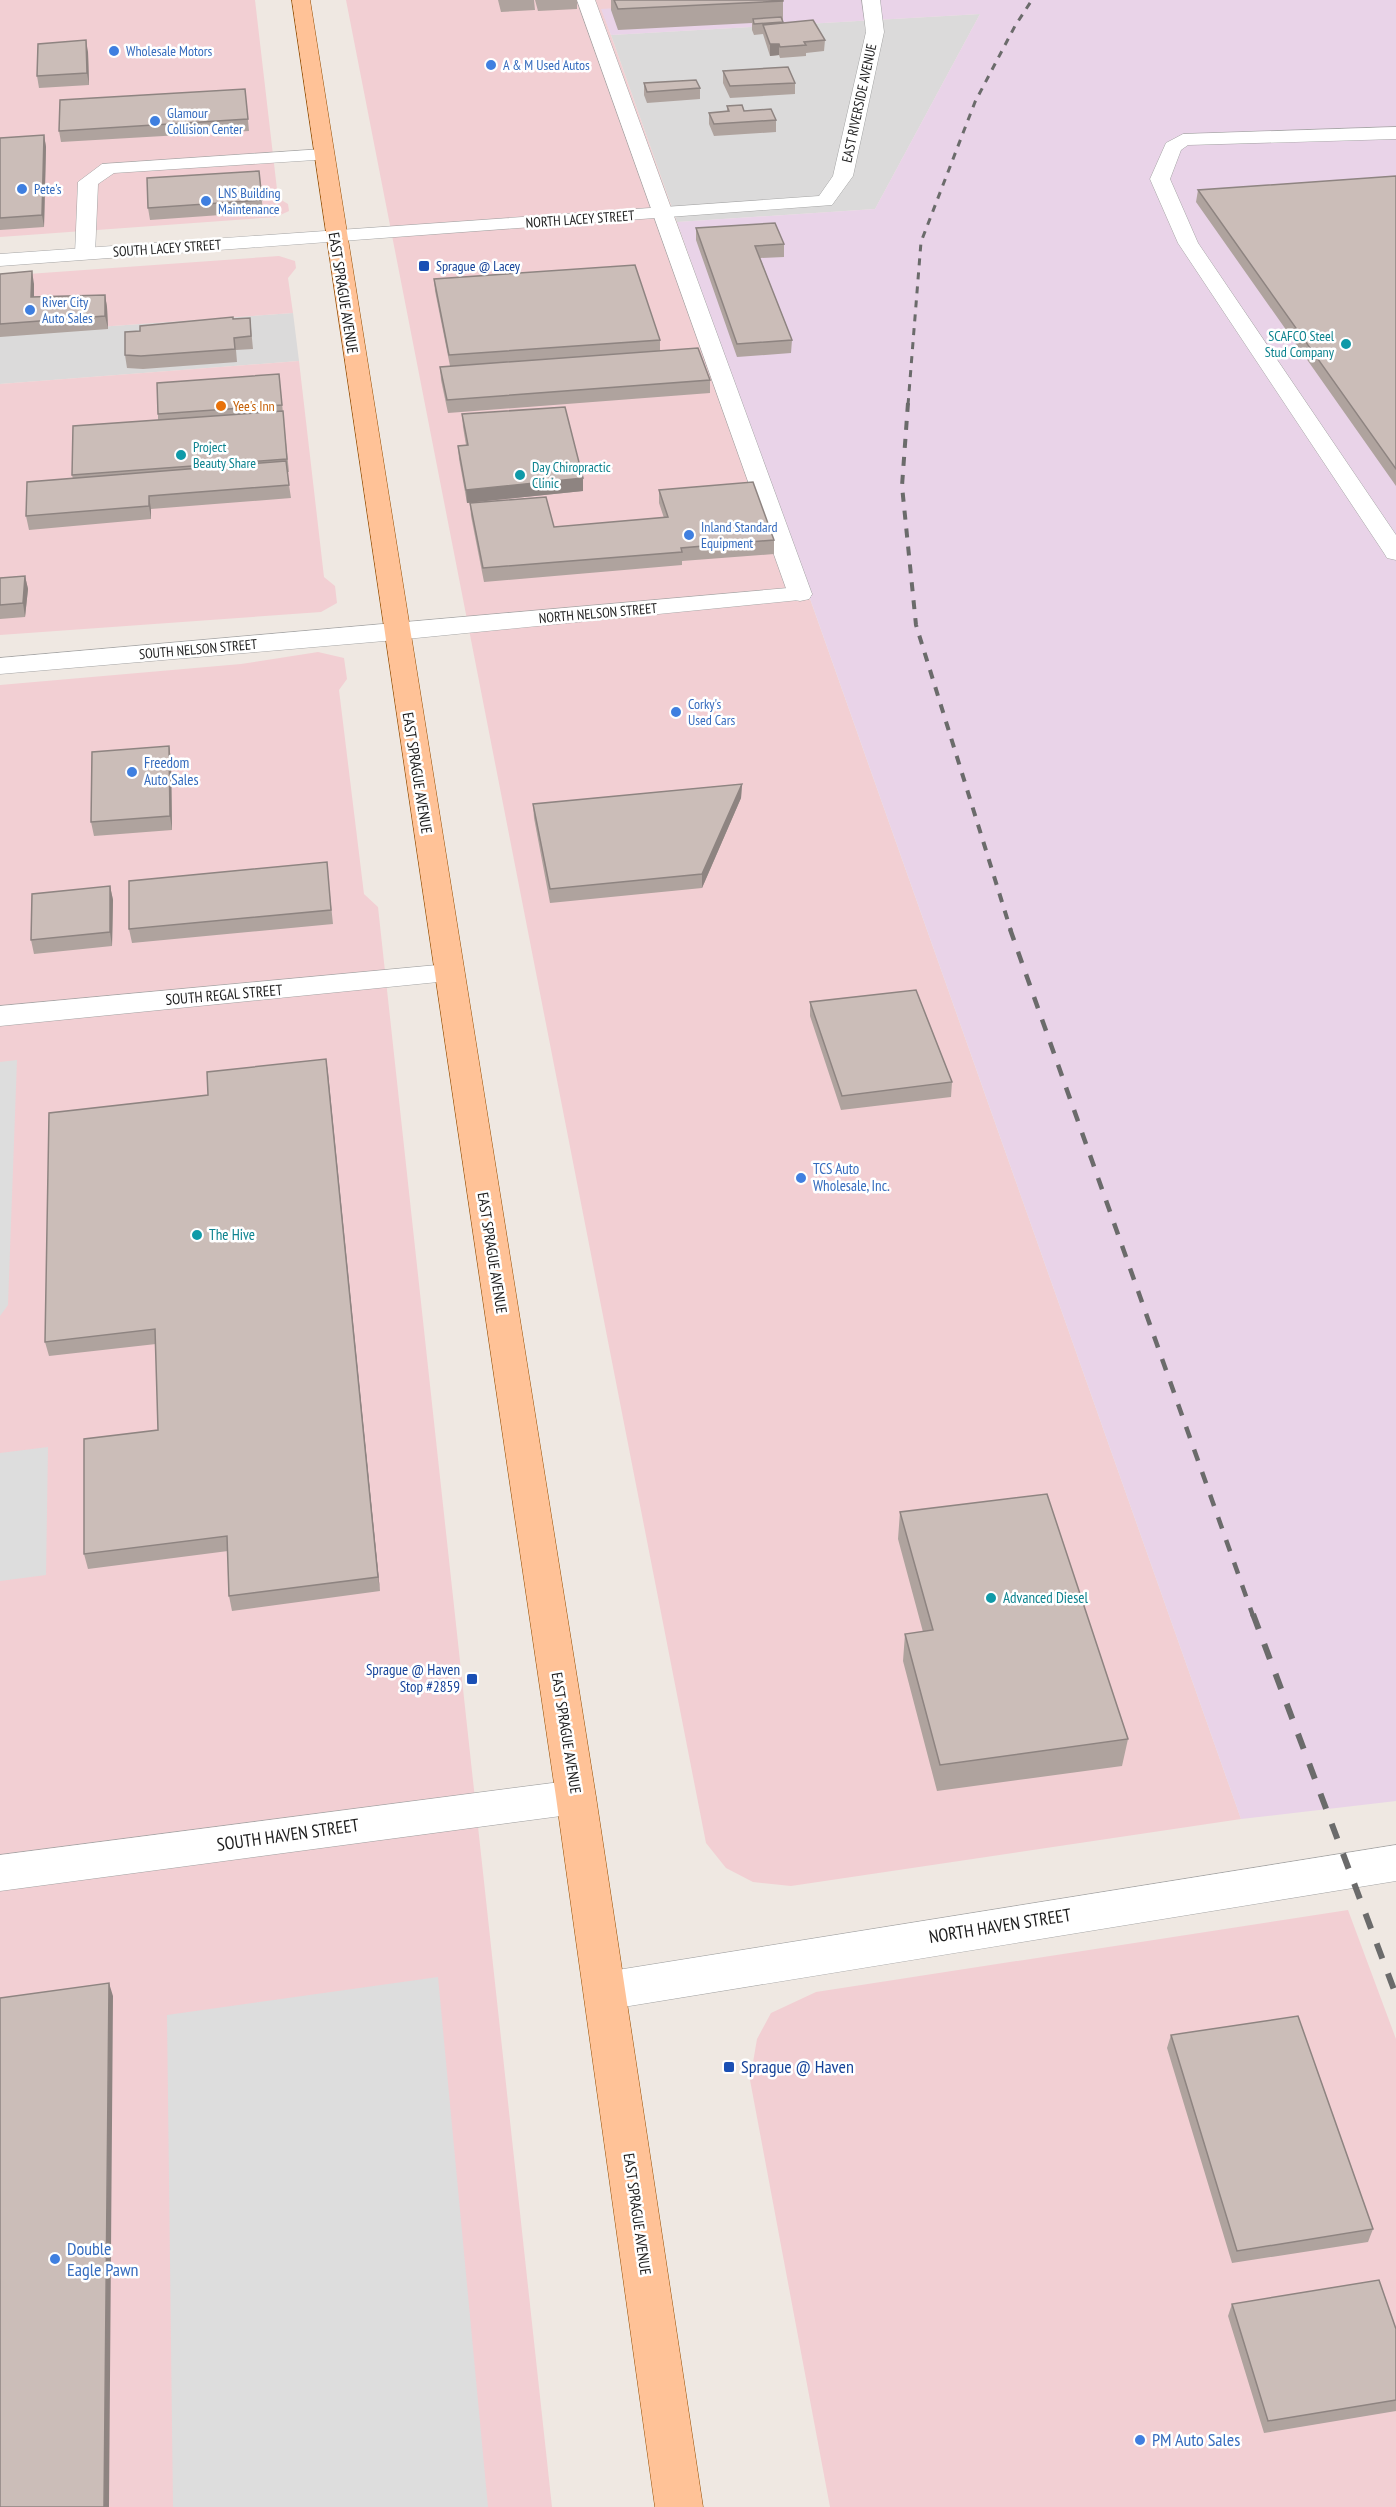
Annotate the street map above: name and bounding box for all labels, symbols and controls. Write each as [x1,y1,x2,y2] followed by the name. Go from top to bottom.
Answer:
[126,42,213,60] place label: Wholesale Motors
[838,42,880,164] street label: EAST RIVERSIDE AVENUE
[107,44,121,58] marker: Wholesale Motors
[503,56,590,74] place label: A & M Used Autos
[484,58,498,72] marker: A & M Used Autos
[167,104,243,138] place label: Glamour Collision Center
[148,114,162,128] marker: Glamour Collision Center
[34,180,62,198] place label: Pete's
[15,182,29,196] marker: Pete's
[218,184,281,218] place label: LNS Building Maintenance
[199,194,213,208] marker: LNS Building Maintenance
[525,206,636,232] street label: NORTH LACEY STREET
[325,231,362,355] street label: EAST SPRAGUE AVENUE
[112,235,223,261] street label: SOUTH LACEY STREET
[436,257,521,275] place label: Sprague @ Lacey
[417,259,431,273] marker: Sprague @ Lacey
[42,293,93,327] place label: River City Auto Sales
[23,303,37,317] marker: River City Auto Sales
[1265,327,1335,361] place label: SCAFCO Steel Stud Company
[1339,337,1353,351] marker: SCAFCO Steel Stud Company
[233,397,275,415] place label: Yee's Inn
[214,399,228,413] marker: Yee's Inn
[193,438,256,472] place label: Project Beauty Share
[174,448,188,462] marker: Project Beauty Share
[532,458,611,492] place label: Day Chiropractic Clinic
[513,468,527,482] marker: Day Chiropractic Clinic
[701,518,778,552] place label: Inland Standard Equipment
[682,528,696,542] marker: Inland Standard Equipment
[538,599,659,627] street label: NORTH NELSON STREET
[138,635,259,663] street label: SOUTH NELSON STREET
[688,695,736,729] place label: Corky's Used Cars
[669,705,683,719] marker: Corky's Used Cars
[399,711,436,835] street label: EAST SPRAGUE AVENUE
[144,753,198,789] place label: Freedom Auto Sales
[125,765,139,779] marker: Freedom Auto Sales
[165,980,283,1009] street label: SOUTH REGAL STREET
[813,1159,890,1195] place label: TCS Auto Wholesale, Inc.
[794,1171,808,1185] marker: TCS Auto Wholesale, Inc.
[474,1191,511,1315] street label: EAST SPRAGUE AVENUE
[209,1225,255,1244] place label: The Hive
[190,1228,204,1242] marker: The Hive
[1003,1588,1089,1607] place label: Advanced Diesel
[984,1591,998,1605] marker: Advanced Diesel
[366,1660,460,1696] place label: Sprague @ Haven Stop #2859
[548,1671,585,1795] street label: EAST SPRAGUE AVENUE
[465,1672,479,1686] marker: Sprague @ Haven Stop #2859
[215,1813,361,1856] street label: SOUTH HAVEN STREET
[927,1903,1073,1948] street label: NORTH HAVEN STREET
[741,2055,854,2078] place label: Sprague @ Haven
[722,2060,736,2074] marker: Sprague @ Haven
[620,2152,655,2276] street label: EAST SPRAGUE AVENUE
[67,2237,139,2281] place label: Double Eagle Pawn
[48,2252,62,2266] marker: Double Eagle Pawn
[1152,2428,1240,2451] place label: PM Auto Sales
[1133,2433,1147,2447] marker: PM Auto Sales

